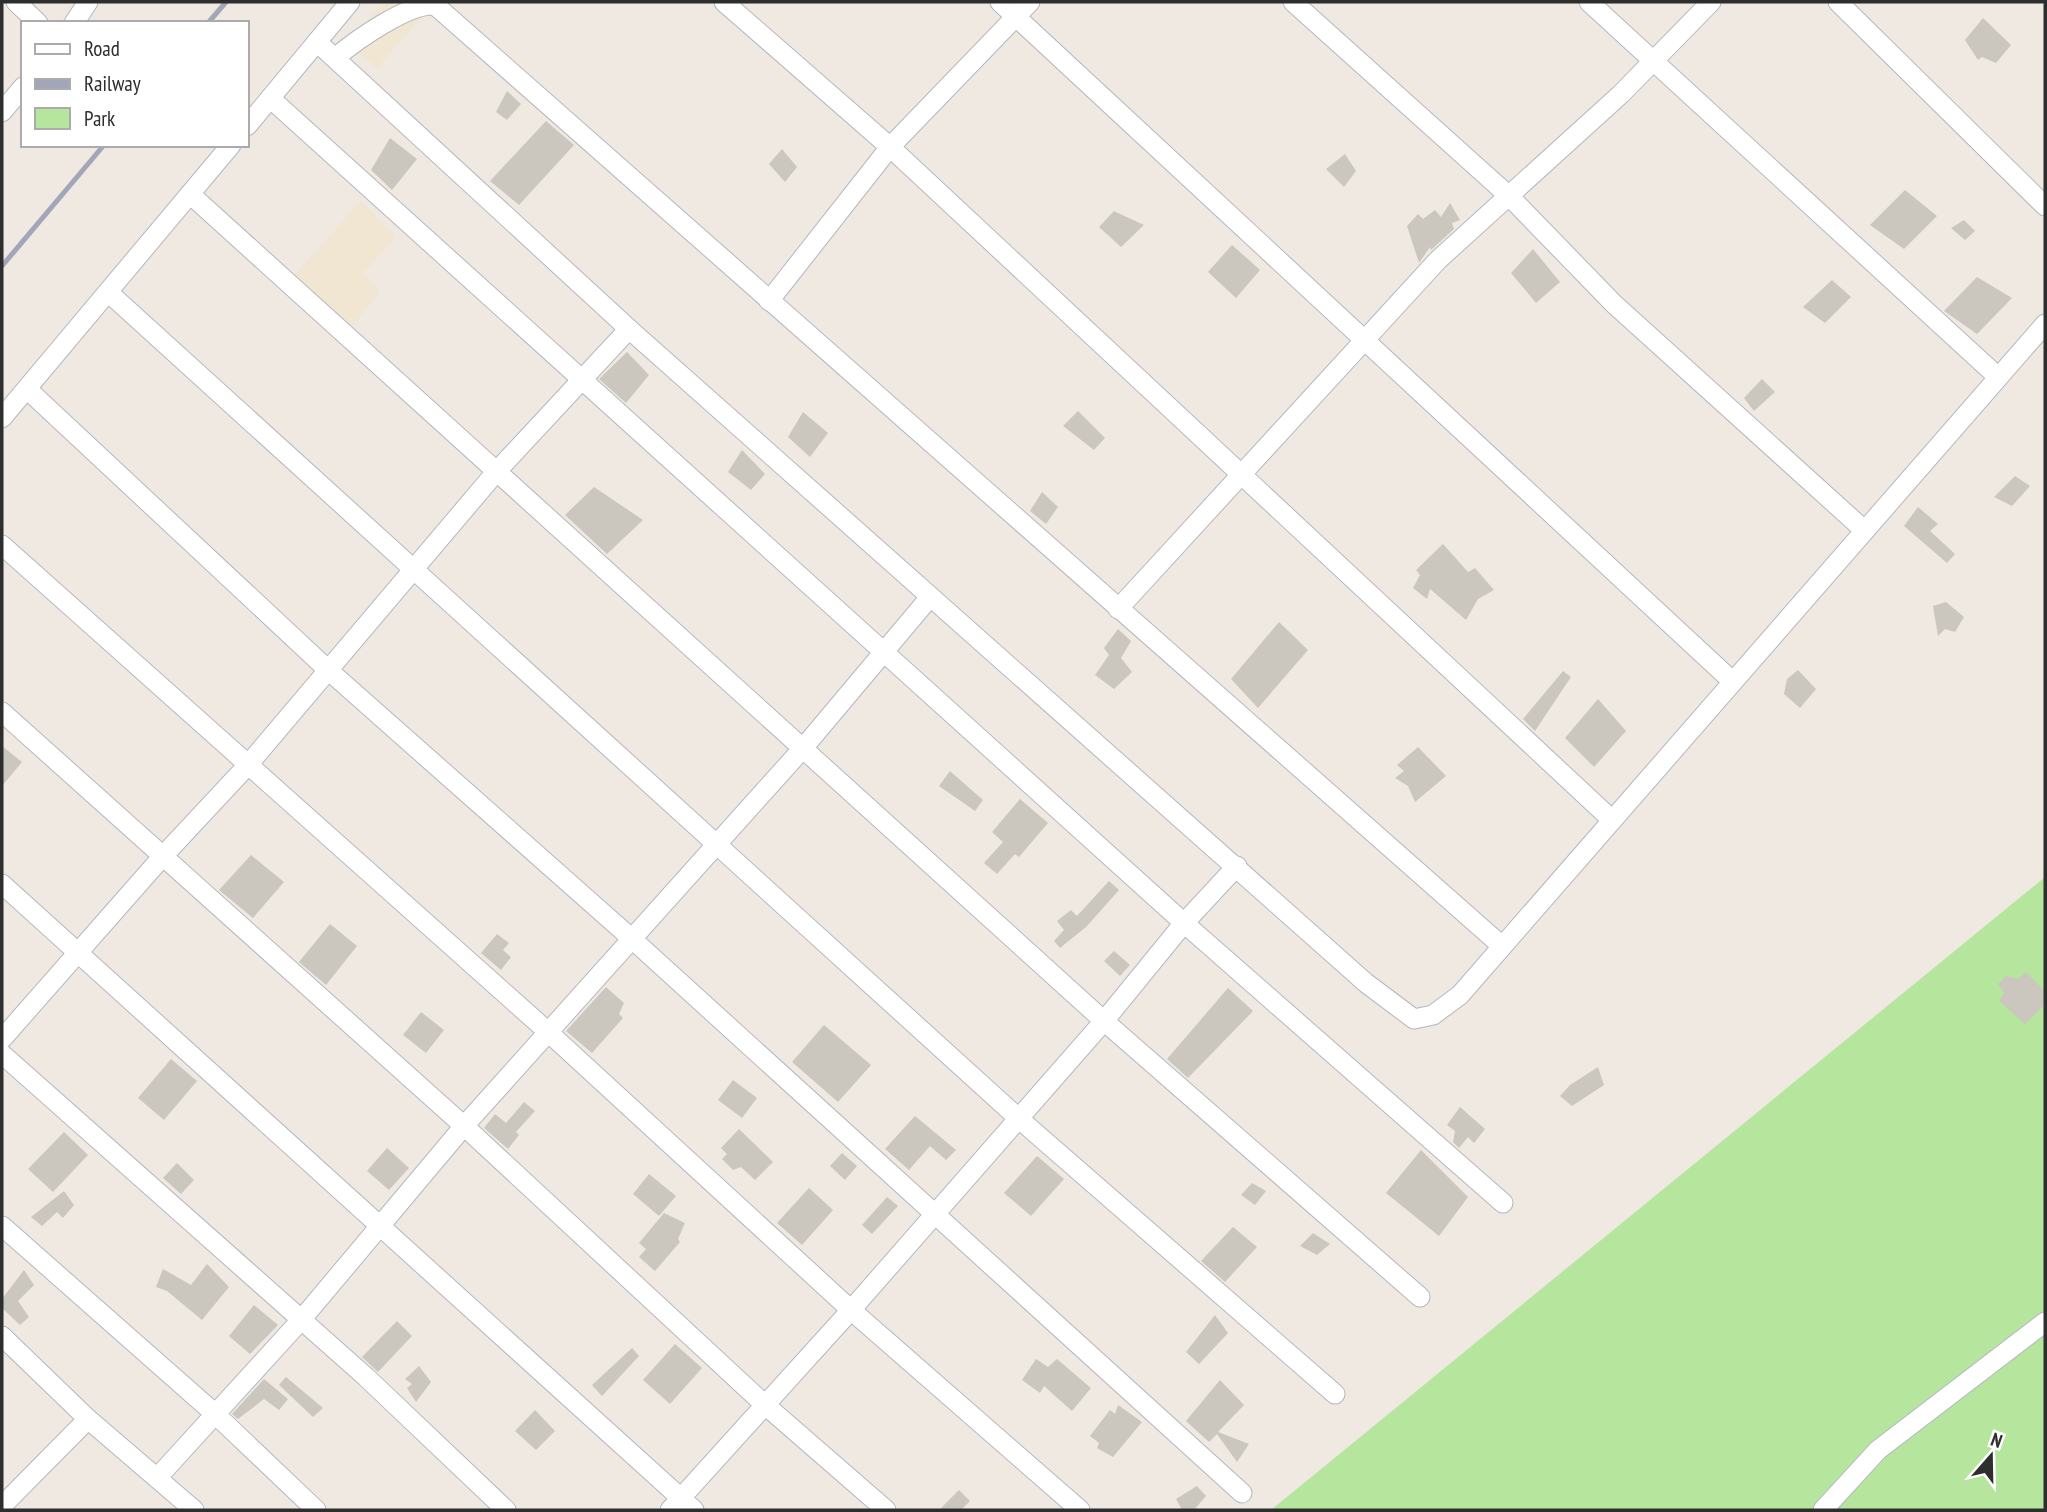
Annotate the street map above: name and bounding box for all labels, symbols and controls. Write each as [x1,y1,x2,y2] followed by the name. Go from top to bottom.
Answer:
[21,21,248,147] legend
[84,35,120,62] text: Road
[84,70,141,97] text: Railway
[84,105,115,132] text: Park
[1956,1421,2026,1491] north arrow
[1988,1427,2006,1453] text: N

